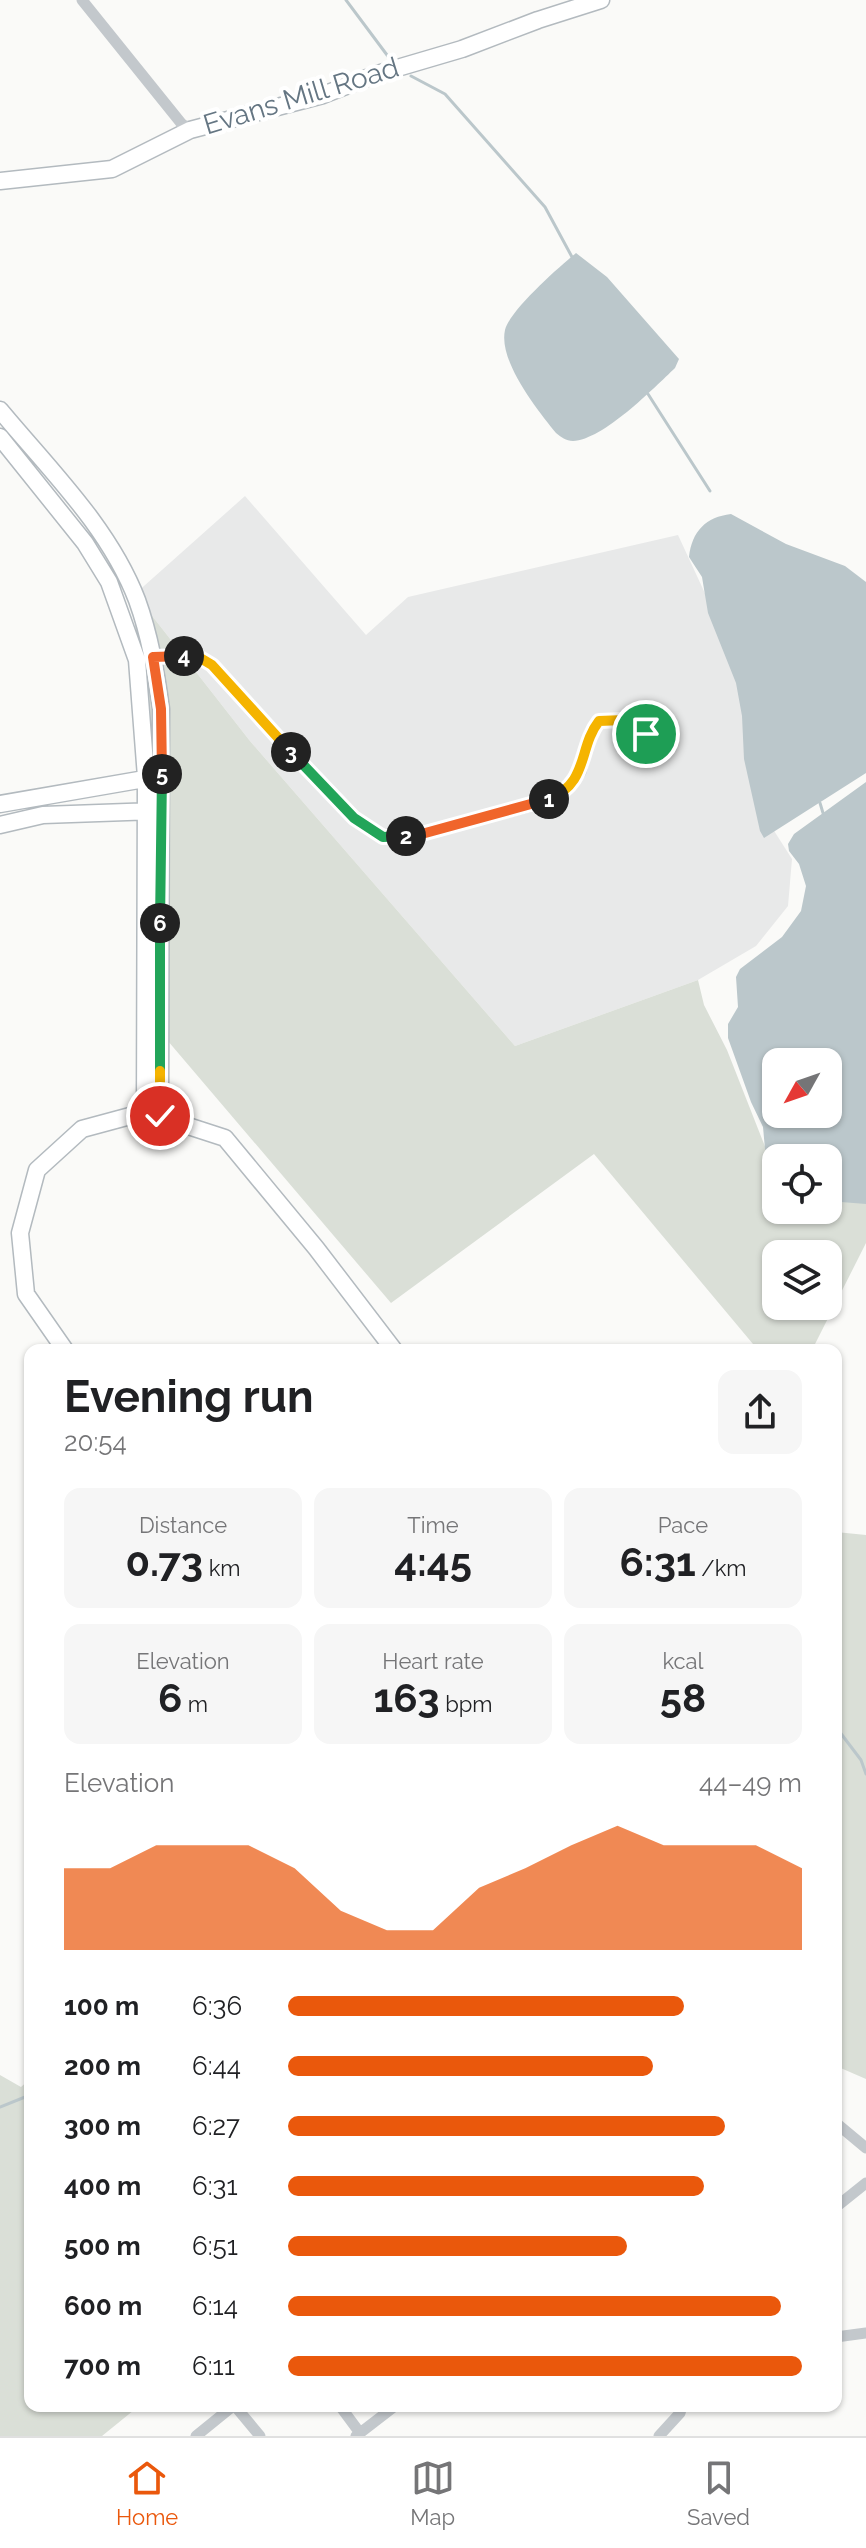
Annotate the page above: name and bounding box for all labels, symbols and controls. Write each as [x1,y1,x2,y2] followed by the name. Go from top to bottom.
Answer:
[199,51,403,141] street label: Evans Mill Road
[164,636,204,676] pin: 4
[178,643,190,669] text: 4
[612,700,680,768] pin
[624,712,668,756] icon: arrive
[271,732,311,772] pin: 3
[285,739,297,765] text: 3
[142,754,182,794] pin: 5
[156,761,168,787] text: 5
[529,779,569,819] pin: 1
[544,786,554,812] text: 1
[386,816,426,856] pin: 2
[400,823,412,849] text: 2
[140,903,180,943] pin: 6
[153,910,167,936] text: 6
[762,1048,842,1128] north arrow
[762,1048,842,1320] map controls
[126,1082,194,1150] pin
[138,1094,182,1138] icon: check
[762,1144,842,1224] button: locate
[762,1240,842,1320] button: layers
[718,1370,802,1454] button: share
[64,1371,313,1422] text: Evening run
[64,1427,127,1457] text: 20:54
[139,1512,227,1538] text: Distance
[407,1512,459,1538] text: Time
[658,1512,708,1538] text: Pace
[125,1538,203,1585] text: 0.73
[394,1538,472,1585] text: 4:45
[619,1538,696,1585] text: 6:31
[203,1555,241,1581] text: km
[696,1555,747,1581] text: /km
[136,1648,230,1674] text: Elevation
[382,1648,484,1674] text: Heart rate
[662,1648,704,1674] text: kcal
[158,1674,182,1721] text: 6
[373,1674,440,1721] text: 163
[660,1674,706,1721] text: 58
[182,1691,208,1717] text: m
[440,1691,493,1717] text: bpm
[64,1768,174,1798] text: Elevation
[699,1768,802,1798] text: 44–49 m
[64,1991,139,2021] text: 100 m
[192,1991,242,2021] text: 6:36
[64,2051,141,2081] text: 200 m
[192,2051,241,2081] text: 6:44
[64,2111,141,2141] text: 300 m
[192,2111,240,2141] text: 6:27
[64,2171,141,2201] text: 400 m
[192,2171,238,2201] text: 6:31
[64,2231,141,2261] text: 500 m
[192,2231,238,2261] text: 6:51
[64,2291,142,2321] text: 600 m
[192,2291,238,2321] text: 6:14
[64,2351,141,2381] text: 700 m
[192,2351,235,2381] text: 6:11
[116,2456,178,2530] tab: Home
[410,2456,455,2530] tab: Map
[687,2456,750,2530] tab: Saved

